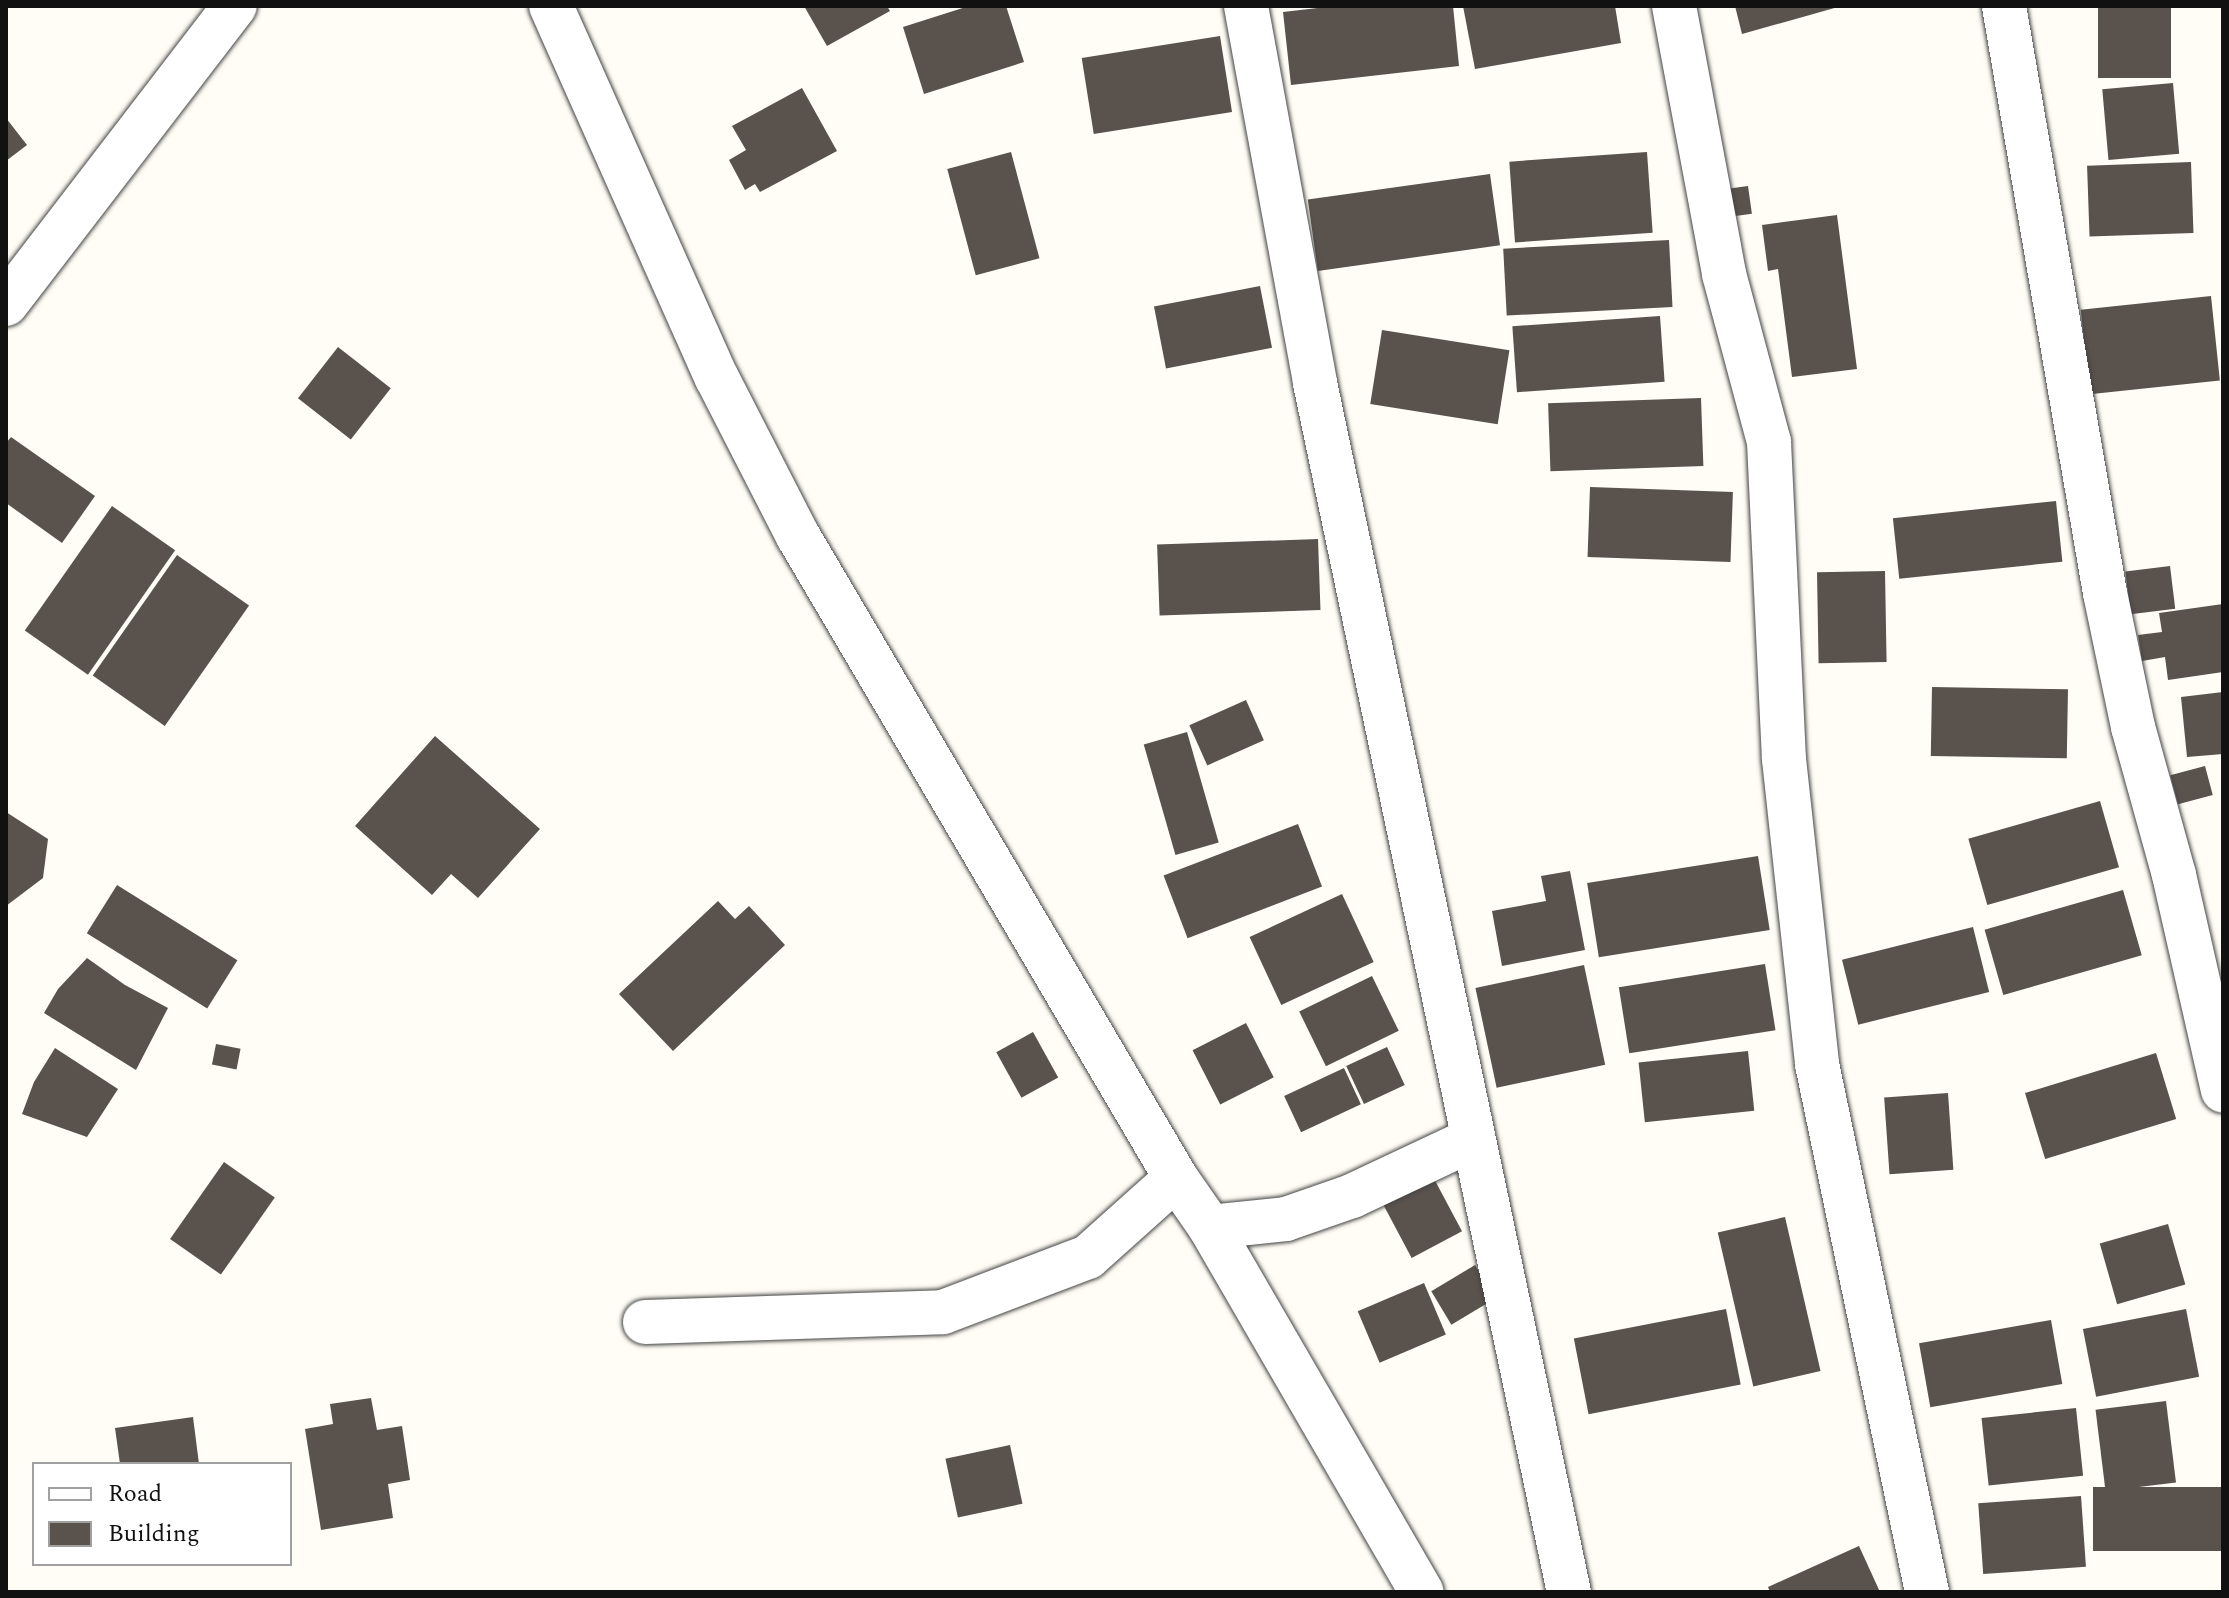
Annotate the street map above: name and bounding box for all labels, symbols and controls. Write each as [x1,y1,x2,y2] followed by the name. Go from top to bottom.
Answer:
[32,1462,292,1566] legend
[108,1476,162,1512] text: Road
[108,1516,200,1552] text: Building

